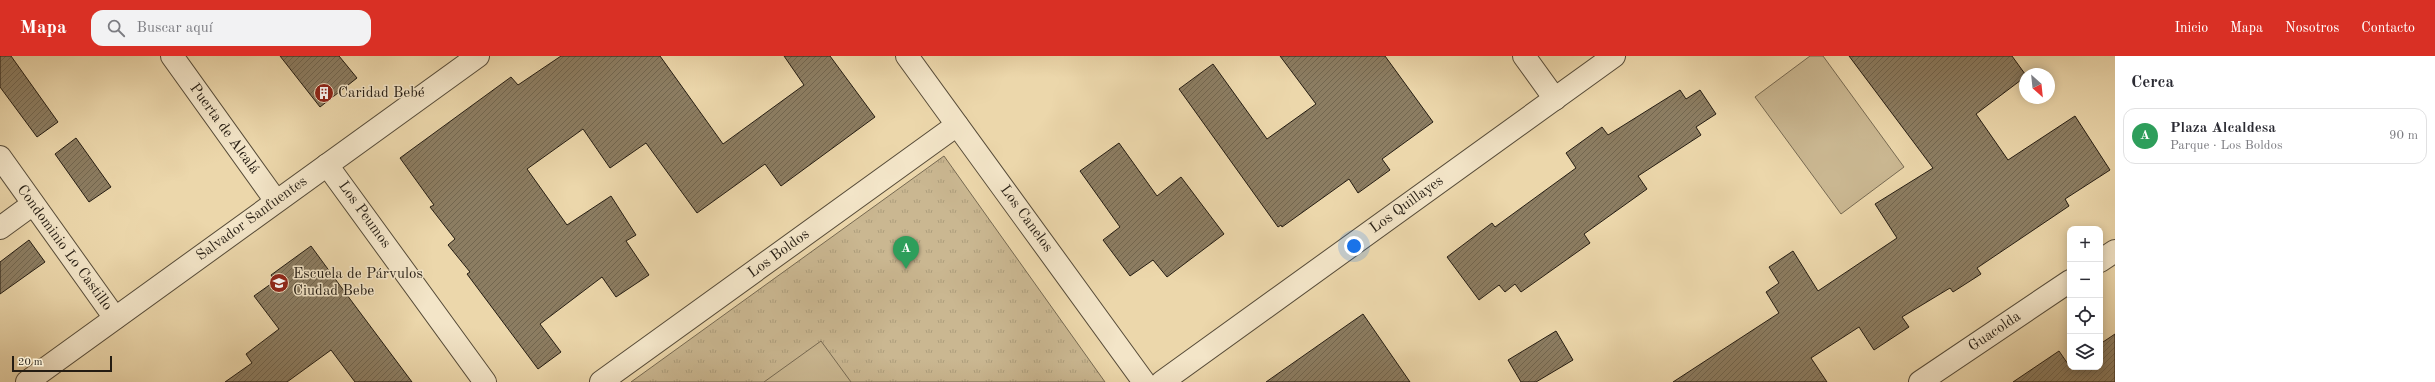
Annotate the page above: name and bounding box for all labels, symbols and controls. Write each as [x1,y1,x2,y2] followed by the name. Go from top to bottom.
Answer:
[91,10,371,46] search box
[105,17,127,39] icon: search
[20,19,67,38] text: Mapa
[137,21,213,36] text: Buscar aquí
[2174,21,2208,35] text: Inicio
[2230,21,2263,35] text: Mapa
[2285,21,2339,35] text: Nosotros
[2361,21,2415,35] text: Contacto
[2019,68,2055,104] north arrow
[2131,74,2174,91] text: Cerca
[186,81,262,178] street label: Puerta de Alcalá
[313,82,335,104] building icon: Caridad Bebé
[338,86,425,101] place label: Caridad Bebé
[2170,121,2276,136] text: Plaza Alcaldesa
[2140,129,2150,142] text: A
[2389,129,2418,142] text: 90 m
[2170,139,2283,152] text: Parque · Los Boldos
[1368,173,1446,237] street label: Los Quillayes
[194,174,310,264] street label: Salvador Sanfuentes
[335,179,393,251] street label: Los Peumos
[14,182,114,314] street label: Condominio Lo Castillo
[997,183,1055,255] street label: Los Canelos
[2067,226,2103,370] map controls
[2067,226,2103,262] button: +
[746,227,812,281] street label: Los Boldos
[893,236,919,269] pin: A
[1344,236,1364,256] your location
[2067,262,2103,298] button: −
[293,267,423,299] place label: Escuela de Párvulos Ciudad Bebe
[268,272,290,294] school or university icon: Escuela de Párvulos Ciudad Bebe
[2067,298,2103,334] button: locate
[1966,309,2024,355] street label: Guacolda
[2067,334,2103,370] button: layers
[12,354,112,373] scale bar
[18,357,43,368] text: 20 m

